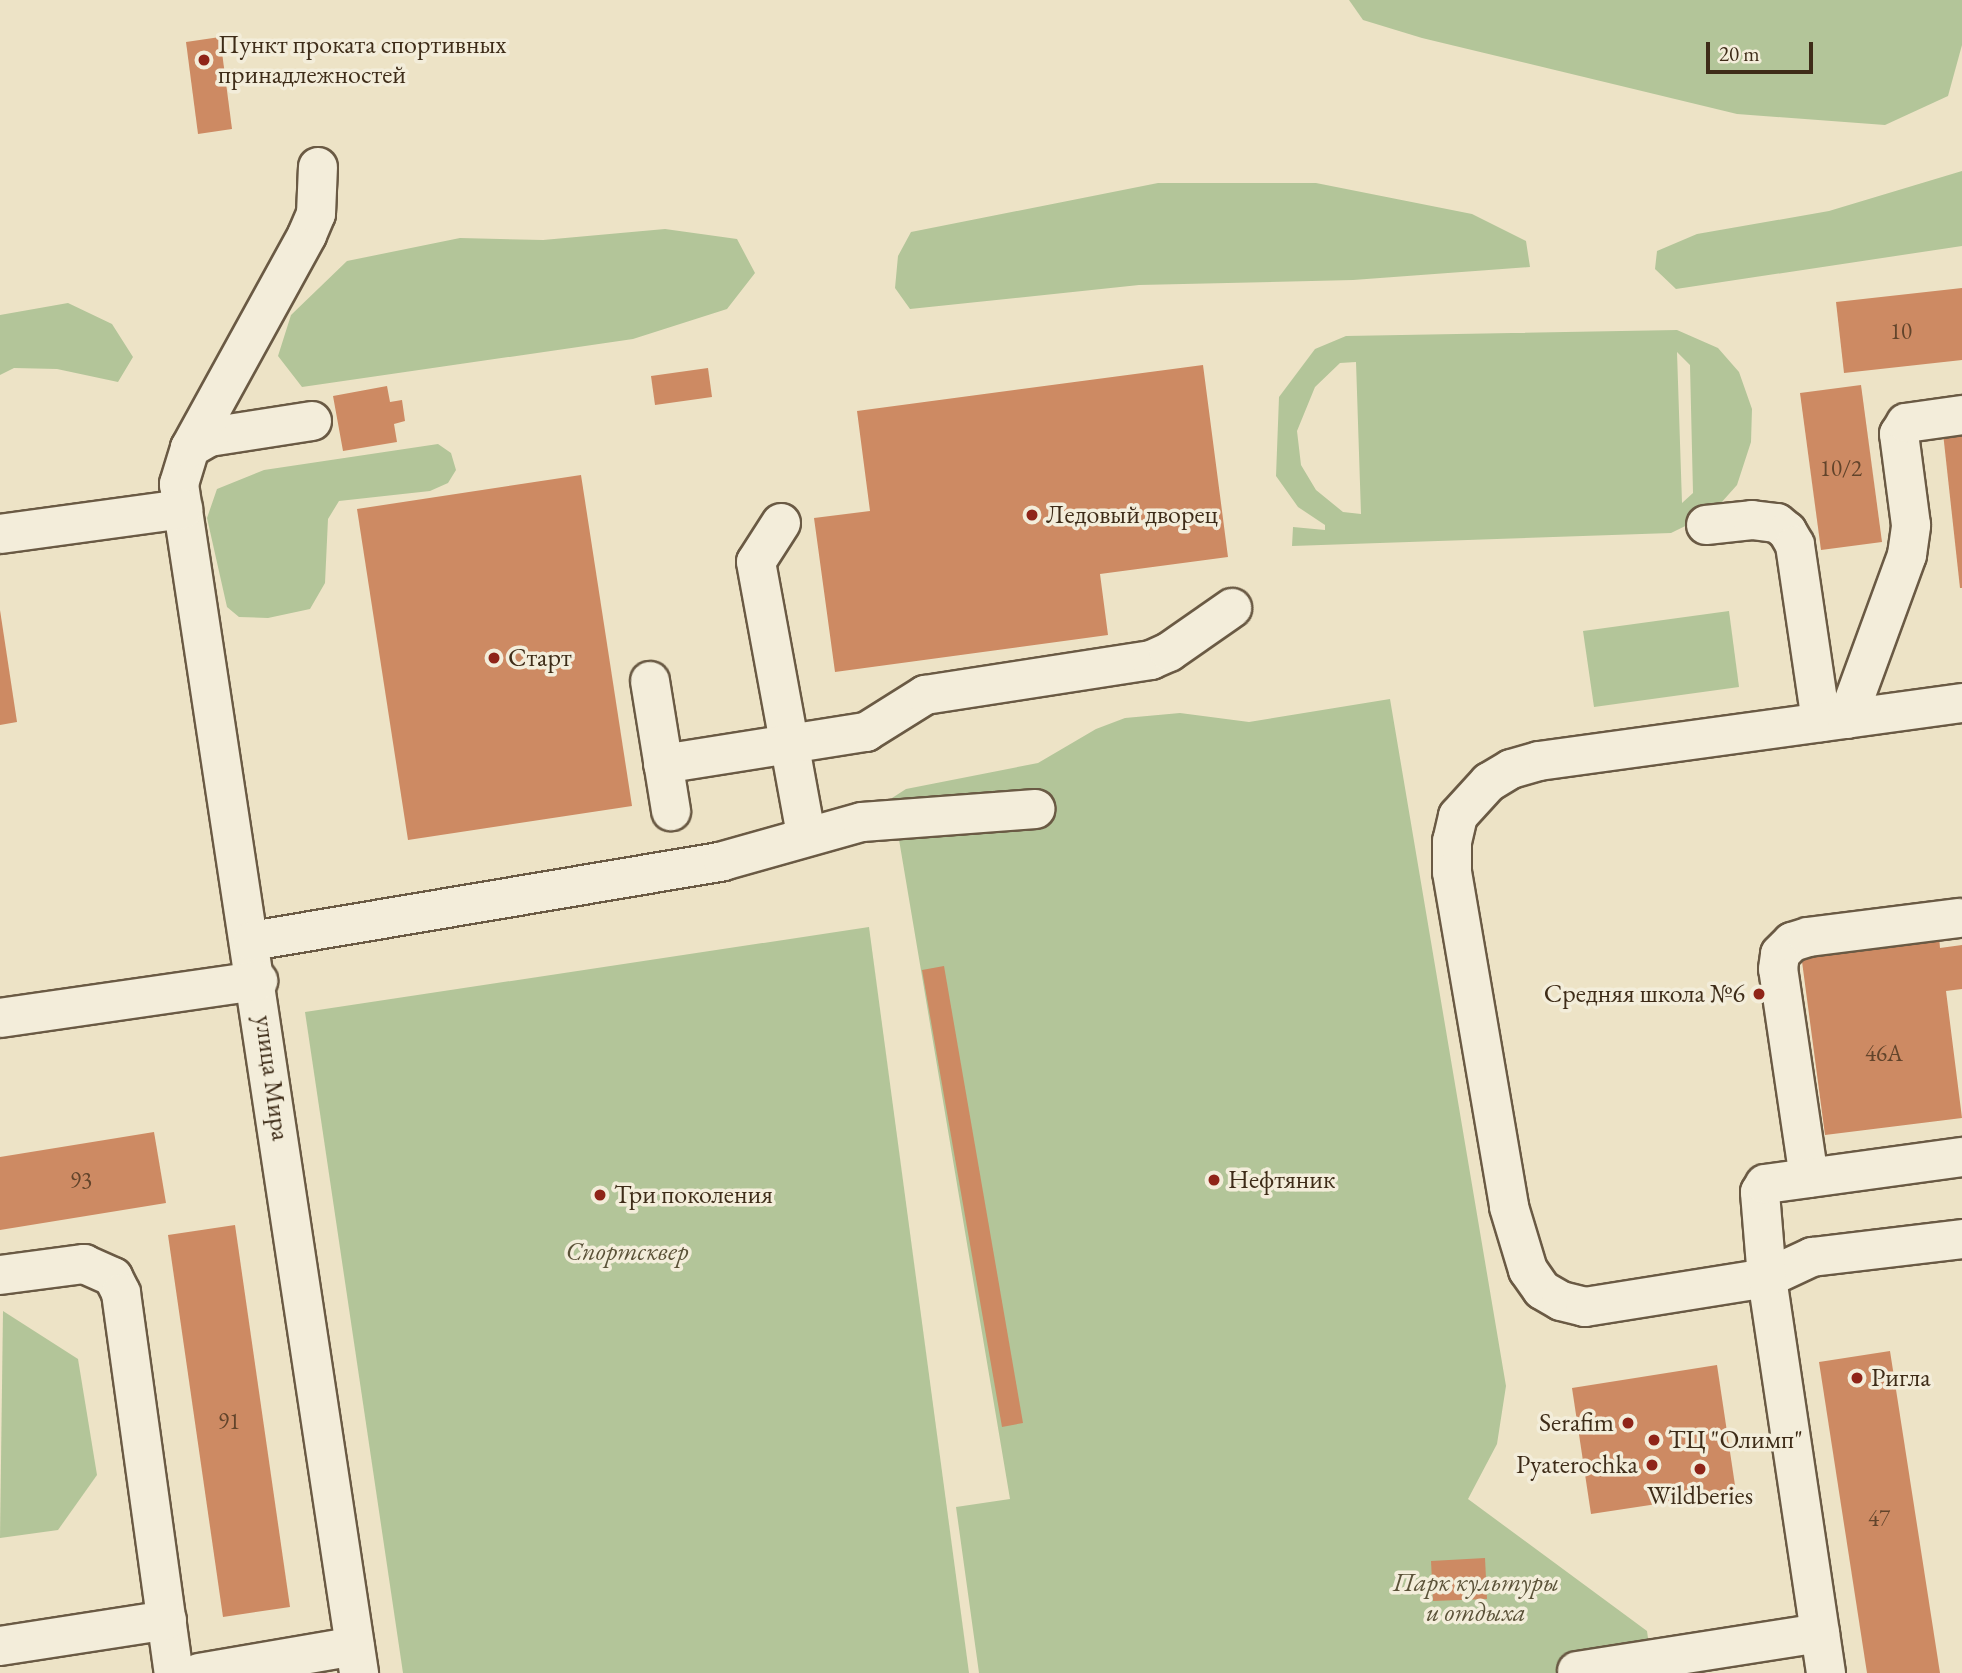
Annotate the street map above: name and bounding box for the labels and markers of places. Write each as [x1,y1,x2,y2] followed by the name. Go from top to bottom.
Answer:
[218,29,506,90] place label: Пункт проката спортивных принадлежностей
[196,52,212,68] marker: Пункт проката спортивных принадлежностей
[1046,499,1218,531] place label: Ледовый дворец
[1024,507,1040,523] marker: Ледовый дворец
[508,642,572,674] place label: Старт
[486,650,502,666] marker: Старт
[1544,978,1745,1010] place label: Средняя школа №6
[1751,986,1767,1002] marker: Средняя школа №6
[1228,1164,1335,1196] place label: Нефтяник
[1206,1172,1222,1188] marker: Нефтяник
[614,1179,773,1211] place label: Три поколения
[592,1187,608,1203] marker: Три поколения
[1871,1362,1931,1394] place label: Ригла
[1849,1370,1865,1386] marker: Ригла
[1539,1407,1614,1439] place label: Serafim
[1620,1415,1636,1431] marker: Serafim
[1668,1424,1803,1456] place label: ТЦ "Олимп"
[1646,1432,1662,1448] marker: ТЦ "Олимп"
[1516,1449,1638,1481] place label: Pyaterochka
[1644,1457,1660,1473] marker: Pyaterochka
[1692,1461,1708,1477] marker: Wildberies
[1647,1480,1753,1512] place label: Wildberies

